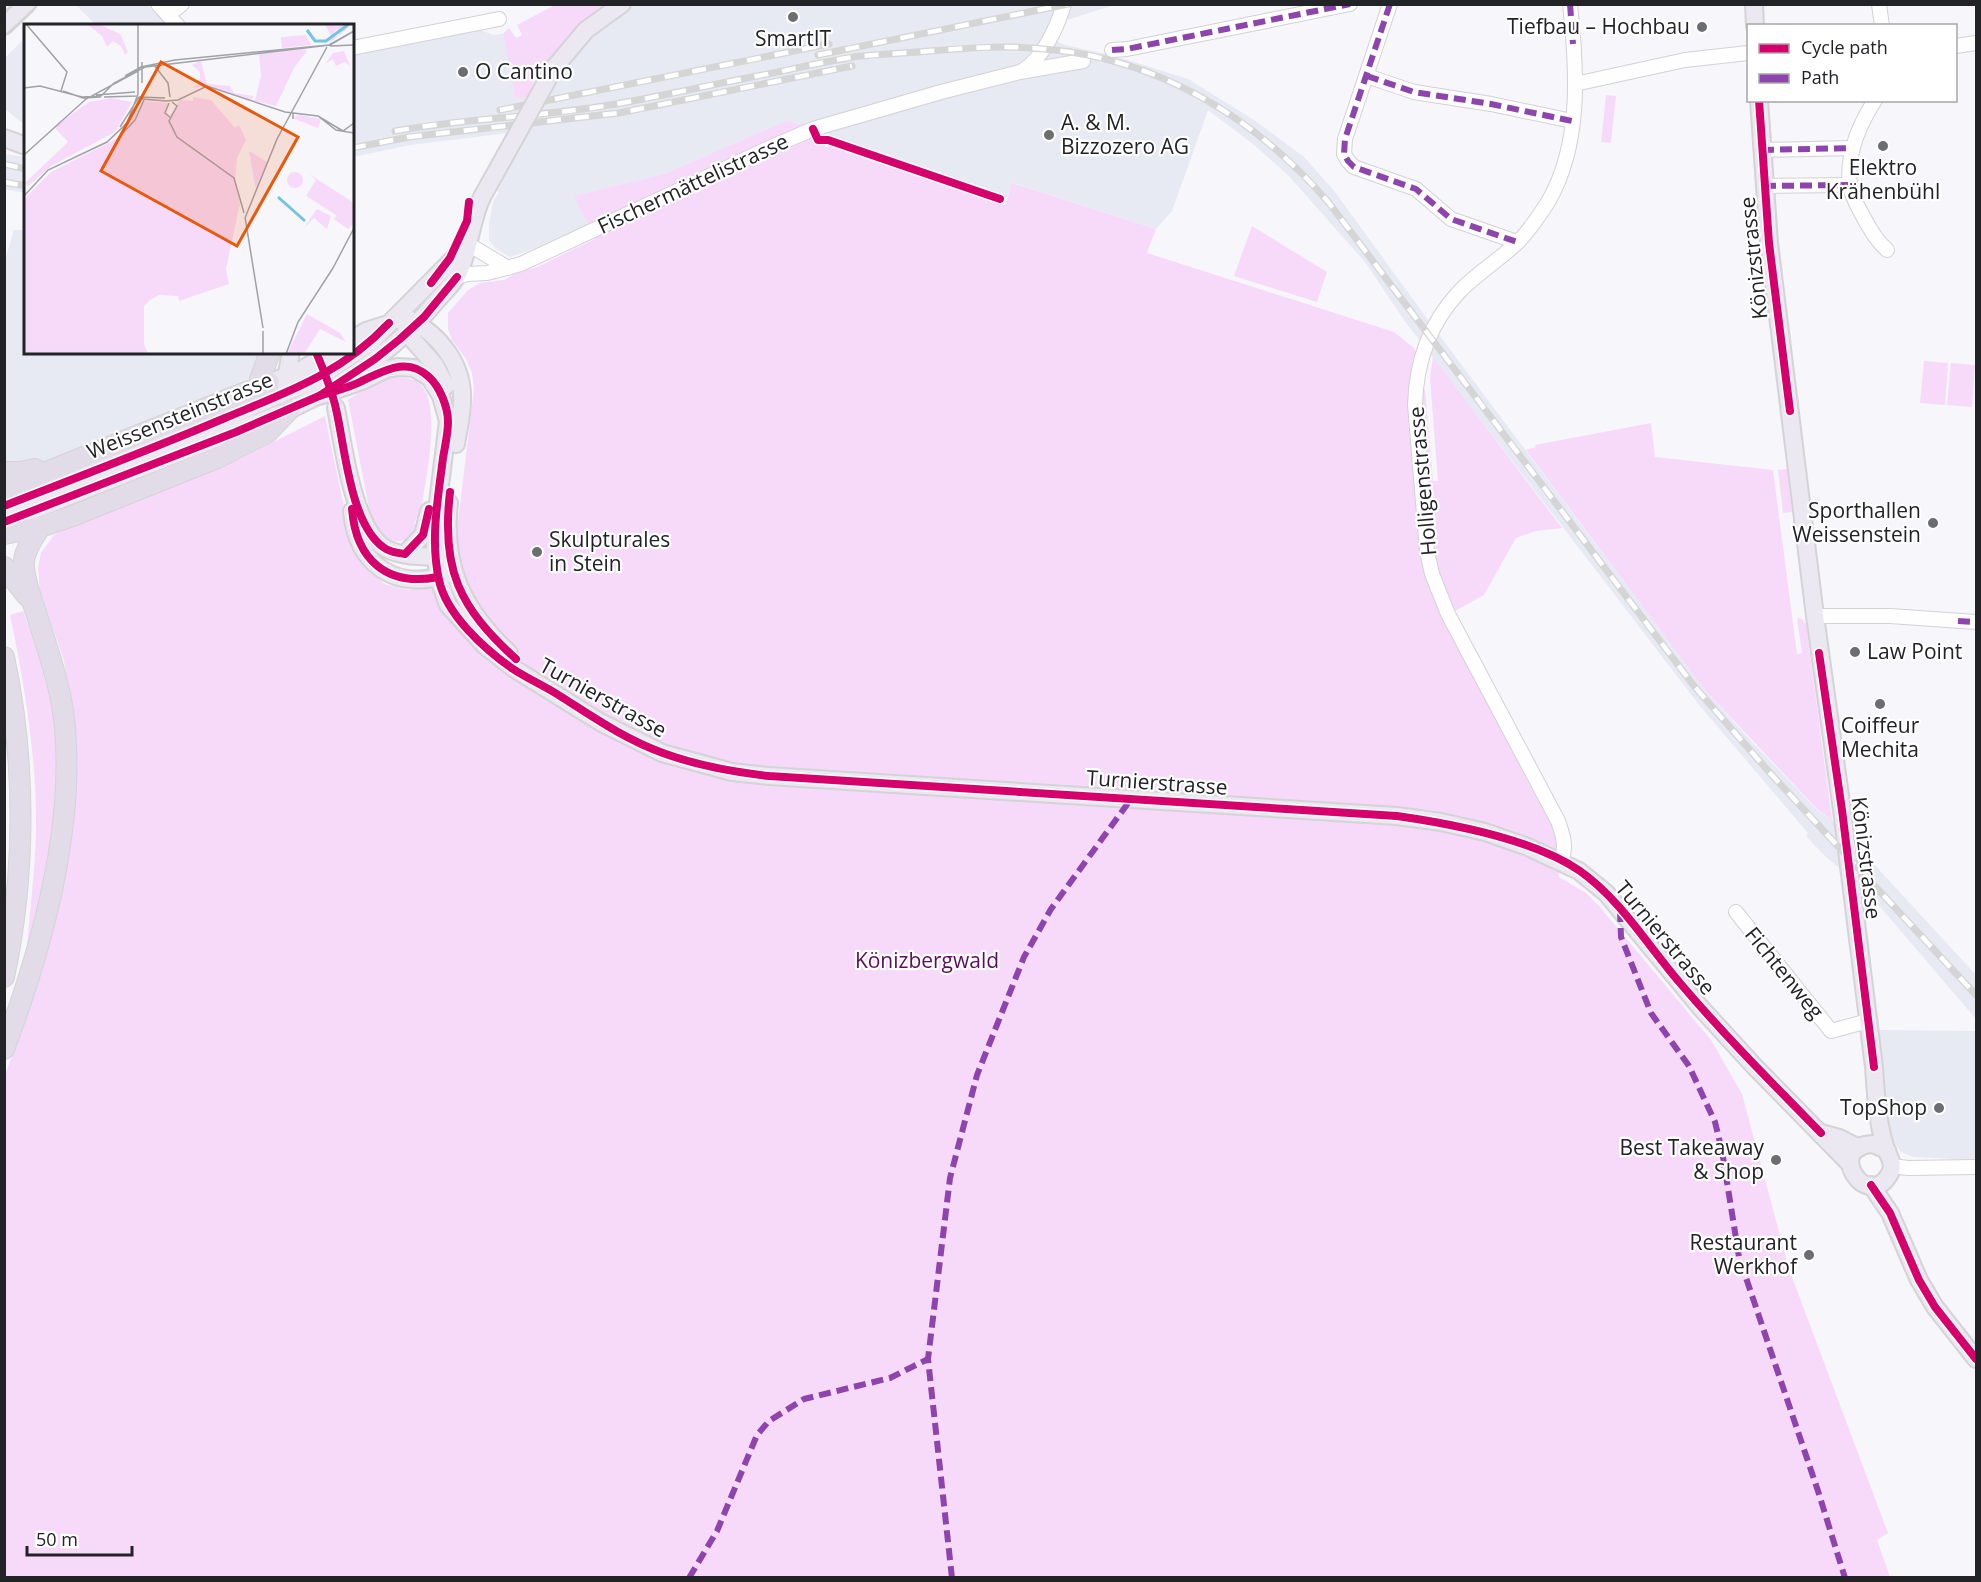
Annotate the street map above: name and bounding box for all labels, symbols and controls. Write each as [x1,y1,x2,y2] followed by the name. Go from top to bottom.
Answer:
[786,10,800,24] marker: SmartIT
[1507,12,1690,40] place label: Tiefbau – Hochbau
[1695,20,1709,34] marker: Tiefbau – Hochbau
[24,24,354,354] inset map
[755,24,831,52] place label: SmartIT
[1747,24,1957,102] legend
[1801,35,1888,59] text: Cycle path
[475,57,573,85] place label: O Cantino
[456,65,470,79] marker: O Cantino
[1801,65,1839,89] text: Path
[1061,108,1189,160] place label: A. & M. Bizzozero AG
[593,127,793,240] street label: Fischermättelistrasse
[1042,128,1056,142] marker: A. & M. Bizzozero AG
[1876,139,1890,153] marker: Elektro Krähenbühl
[1826,153,1940,205] place label: Elektro Krähenbühl
[1733,195,1773,321] street label: Könizstrasse
[83,365,277,465] street label: Weissensteinstrasse
[1402,405,1442,557] street label: Holligenstrasse
[1792,496,1921,548] place label: Sporthallen Weissenstein
[1926,516,1940,530] marker: Sporthallen Weissenstein
[549,525,670,577] place label: Skulpturales in Stein
[530,545,544,559] marker: Skulpturales in Stein
[1867,637,1962,665] place label: Law Point
[1848,645,1862,659] marker: Law Point
[535,651,672,744] street label: Turnierstrasse
[1873,697,1887,711] marker: Coiffeur Mechita
[1841,711,1920,763] place label: Coiffeur Mechita
[1086,763,1228,801] street label: Turnierstrasse
[1846,795,1888,921] street label: Könizstrasse
[1610,874,1722,1000] street label: Turnierstrasse
[1739,921,1830,1024] street label: Fichtenweg
[855,946,999,974] park label: Könizbergwald
[1840,1093,1927,1121] place label: TopShop
[1932,1101,1946,1115] marker: TopShop
[1620,1133,1764,1185] place label: Best Takeaway & Shop
[1769,1153,1783,1167] marker: Best Takeaway & Shop
[1690,1228,1799,1280] place label: Restaurant Werkhof
[1802,1248,1816,1262] marker: Restaurant Werkhof
[27,1519,132,1557] scale bar
[36,1527,78,1551] text: 50 m

